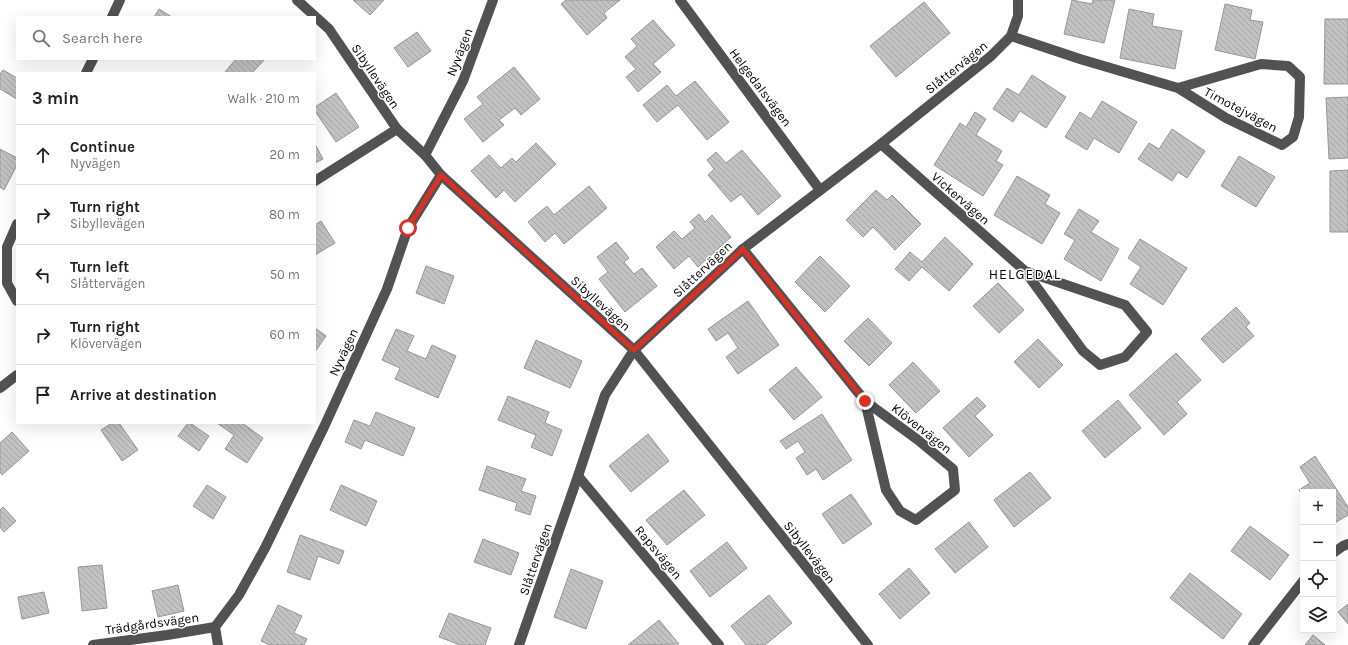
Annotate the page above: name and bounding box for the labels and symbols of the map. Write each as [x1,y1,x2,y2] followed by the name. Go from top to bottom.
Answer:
[443,26,476,78] street label: Nyvägen
[922,38,990,97] street label: Slåttervägen
[348,41,403,112] street label: Sibyllevägen
[726,45,795,129] street label: Helgedalsvägen
[1202,84,1280,135] street label: Timotejvägen
[929,169,993,228] street label: Vickervägen
[399,219,417,237] route start
[670,238,735,301] street label: Slåttervägen
[989,266,1061,283] district label: HELGEDAL
[568,273,634,334] street label: Sibyllevägen
[326,326,361,378] street label: Nyvägen
[856,392,874,410] route end
[889,400,955,457] street label: Klövervägen
[781,518,839,586] street label: Sibyllevägen
[516,521,555,597] street label: Slåttervägen
[632,523,685,582] street label: Rapsvägen
[104,609,200,637] street label: Trädgårdsvägen

